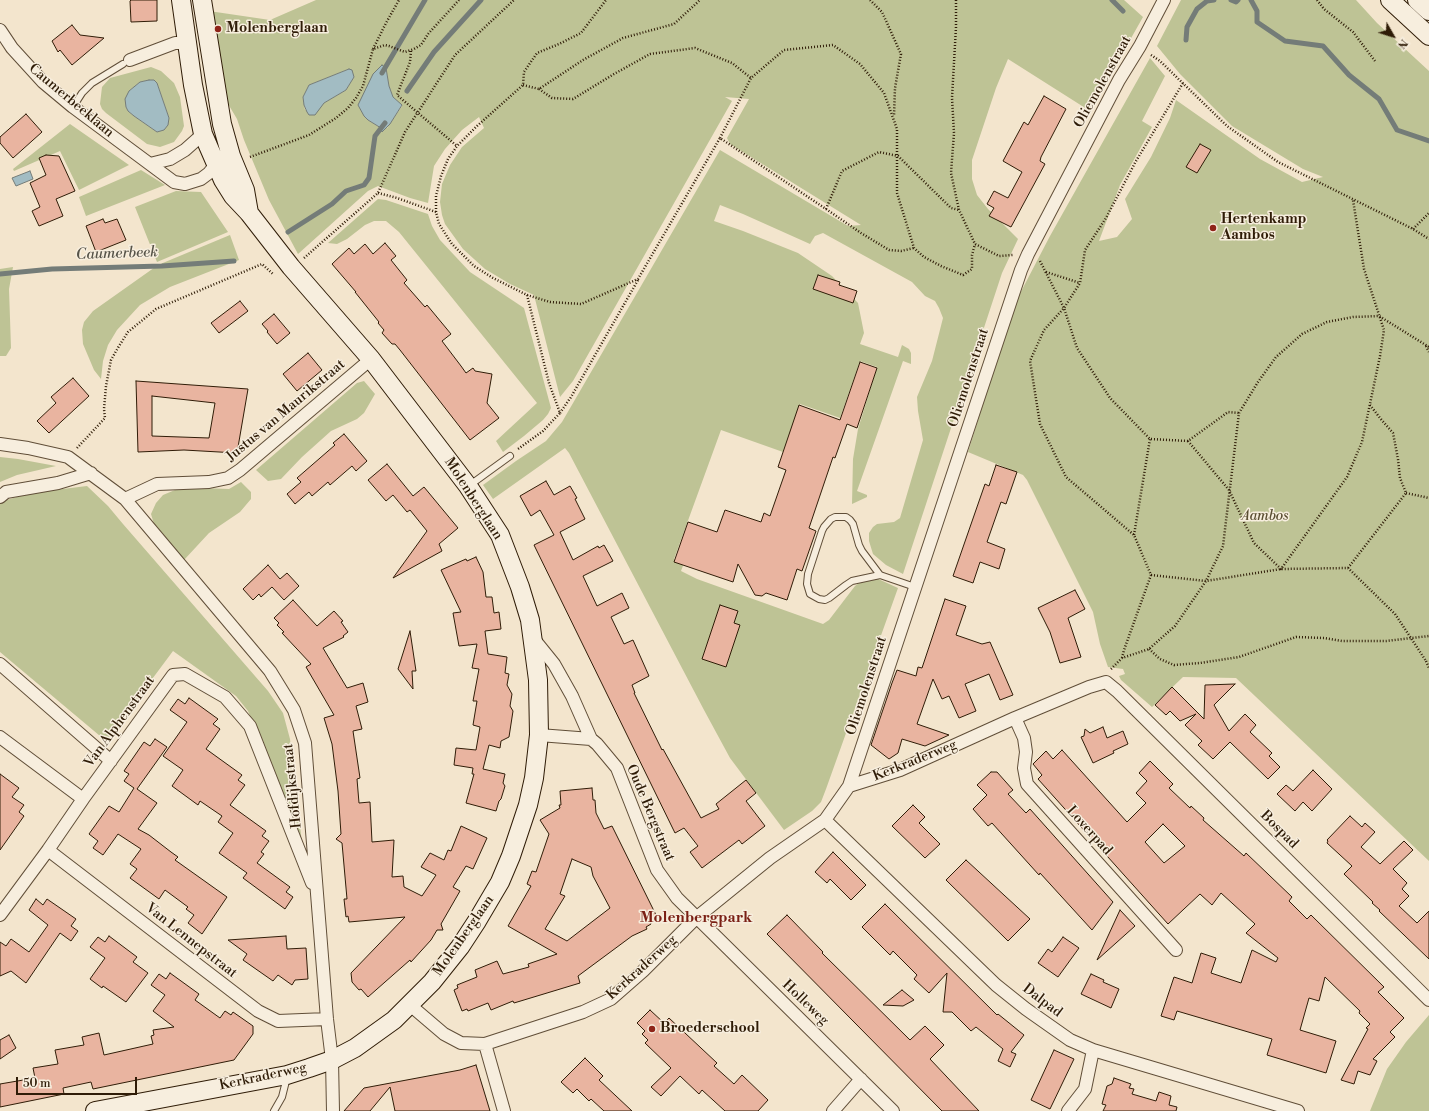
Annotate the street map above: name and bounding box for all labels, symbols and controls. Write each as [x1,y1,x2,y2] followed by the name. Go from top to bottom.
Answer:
[1373,16,1413,56] north arrow
[226,21,328,37] place label: Molenberglaan
[213,24,223,34] marker: Molenberglaan
[1071,33,1135,131] street label: Oliemolenstraat
[1394,36,1411,51] text: N
[25,60,117,142] street label: Caumerbeeklaan
[1221,212,1306,244] place label: Hertenkamp Aambos
[1208,223,1218,233] marker: Hertenkamp Aambos
[76,244,158,264] water label: Caumerbeek
[945,327,993,429] street label: Oliemolenstraat
[223,356,349,466] street label: Justus van Maurikstraat
[440,455,506,543] street label: Molenberglaan
[1242,509,1288,525] park label: Aambos
[843,635,891,737] street label: Oliemolenstraat
[81,673,159,771] street label: Van Alphenstraat
[871,737,959,785] street label: Kerkraderweg
[280,743,306,829] street label: Hofdijkstraat
[622,762,678,864] street label: Oude Bergstraat
[1063,803,1115,859] street label: Loverpad
[1256,807,1302,853] street label: Bospad
[430,892,498,980] street label: Molenberglaan
[142,900,240,982] street label: Van Lennepstraat
[640,909,752,927] district label: Molenbergpark
[603,932,681,1004] street label: Kerkraderweg
[778,977,832,1029] street label: Holleweg
[1019,981,1065,1021] street label: Dalpad
[660,1021,760,1037] place label: Broederschool
[647,1024,657,1034] marker: Broederschool
[218,1060,308,1094] street label: Kerkraderweg
[18,1069,139,1095] scale bar
[23,1076,51,1091] text: 50 m

